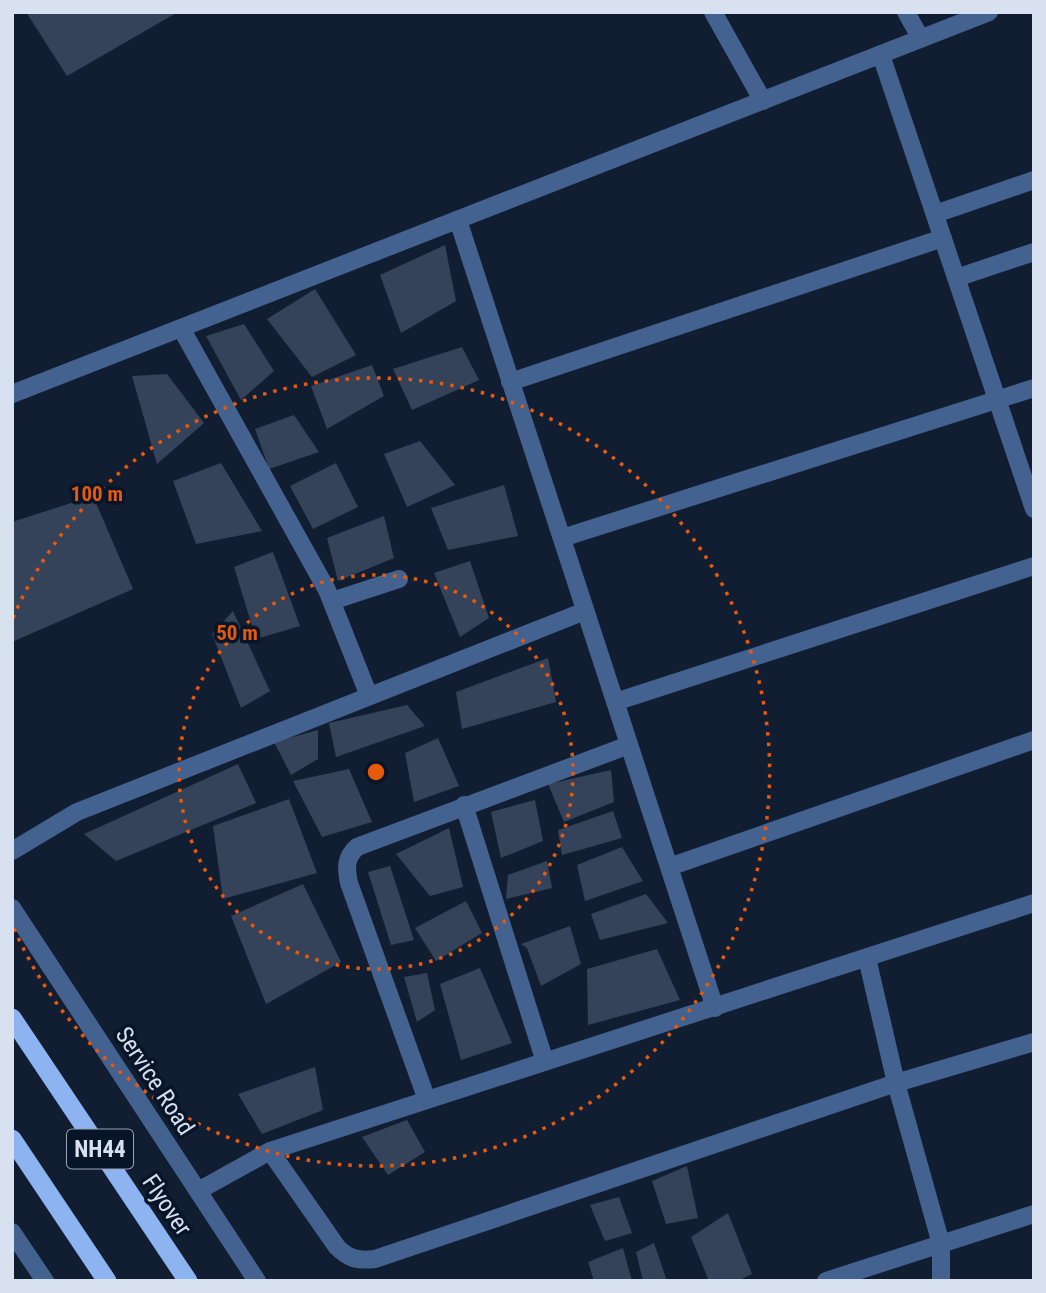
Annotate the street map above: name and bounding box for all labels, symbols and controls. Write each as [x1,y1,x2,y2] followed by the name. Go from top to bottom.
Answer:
[71,482,123,506] text: 100 m
[216,621,258,645] text: 50 m
[364,760,388,784] centre of rings
[110,1022,200,1140] street label: Service Road
[67,1130,133,1168] road number: NH44
[137,1169,197,1241] street label: Flyover

